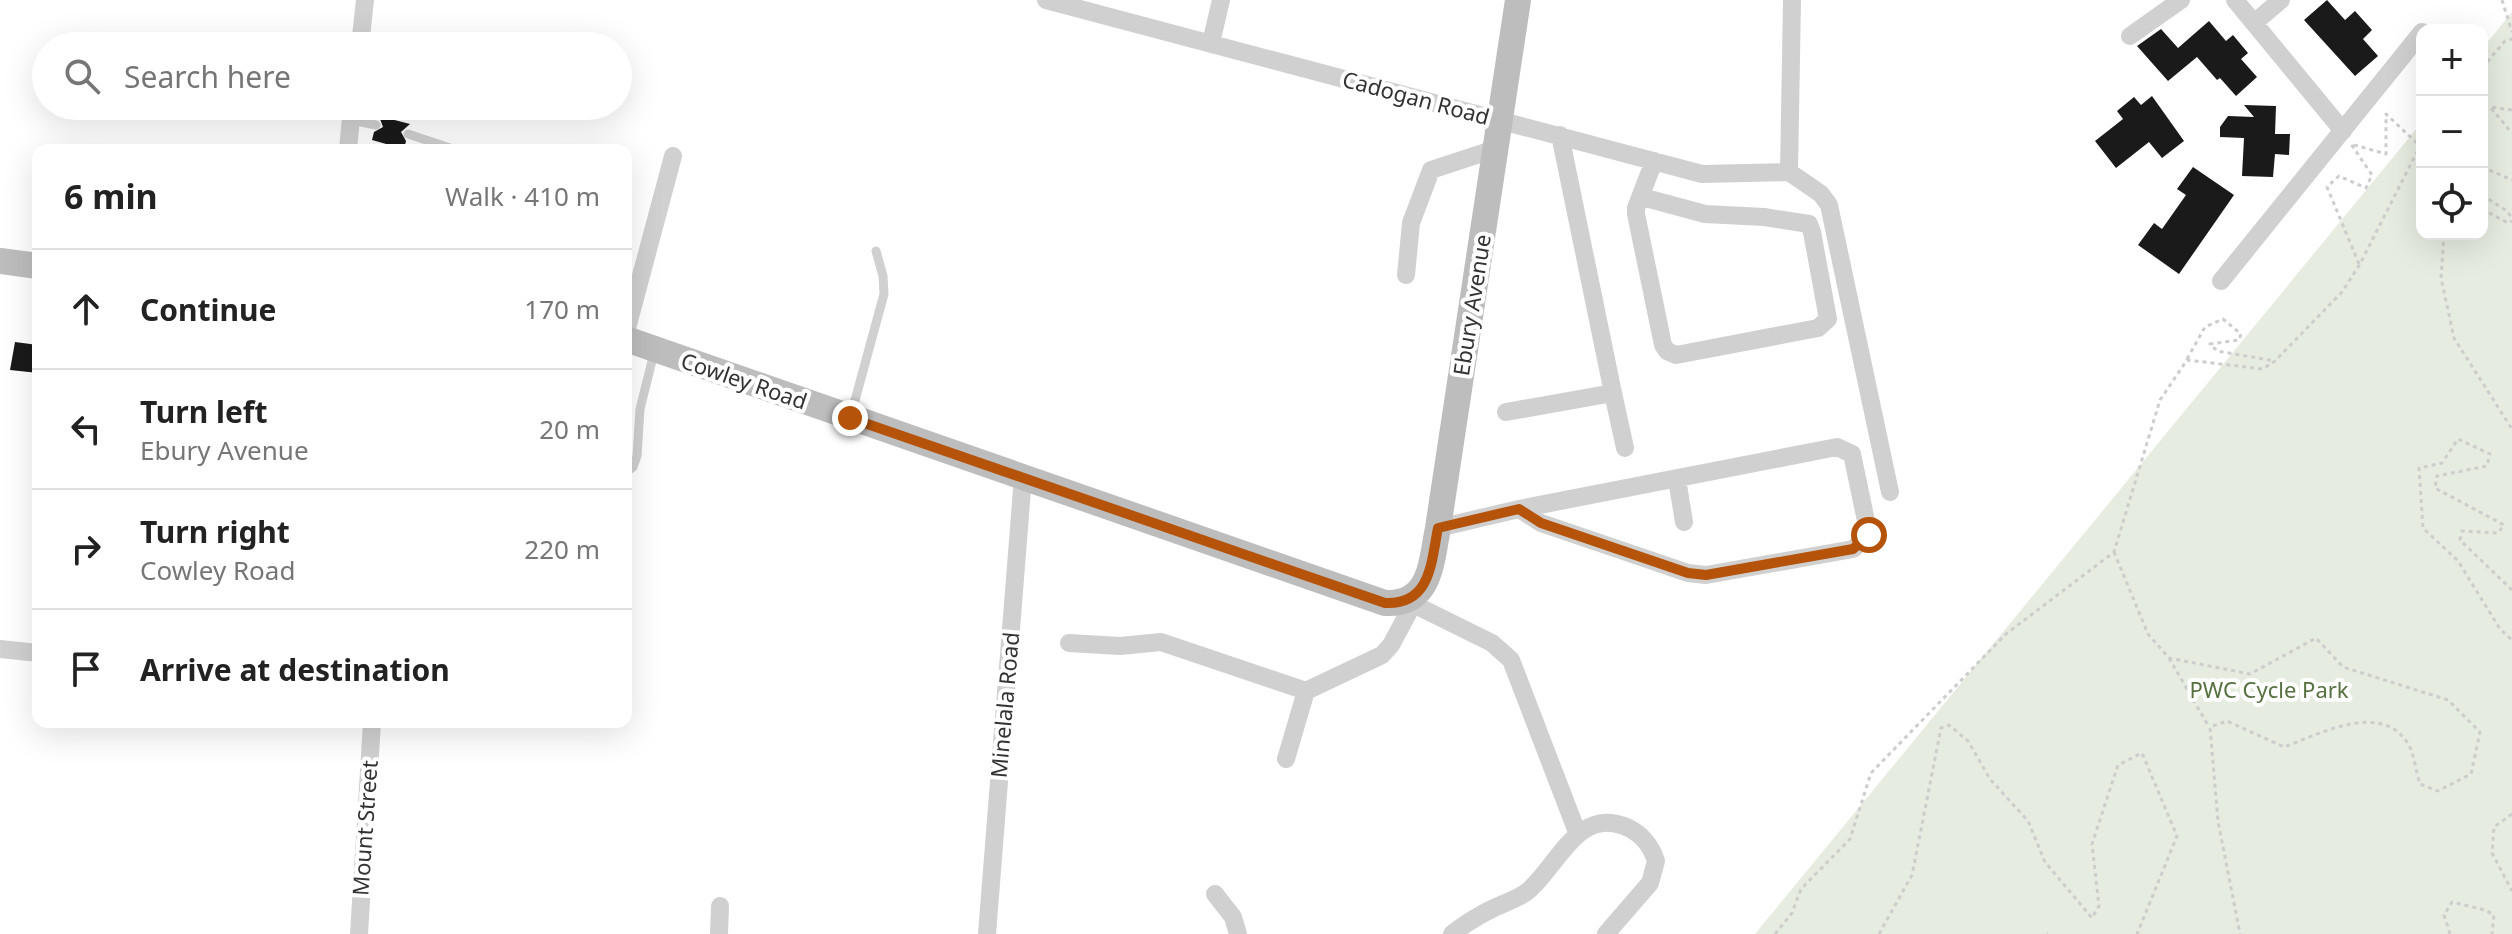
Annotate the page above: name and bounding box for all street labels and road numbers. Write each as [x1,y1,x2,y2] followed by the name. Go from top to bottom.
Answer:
[1339,63,1493,131] street label: Cadogan Road
[1445,232,1497,378] street label: Ebury Avenue
[677,344,811,416] street label: Cowley Road
[983,631,1025,779] street label: Minelala Road
[344,759,384,897] street label: Mount Street

